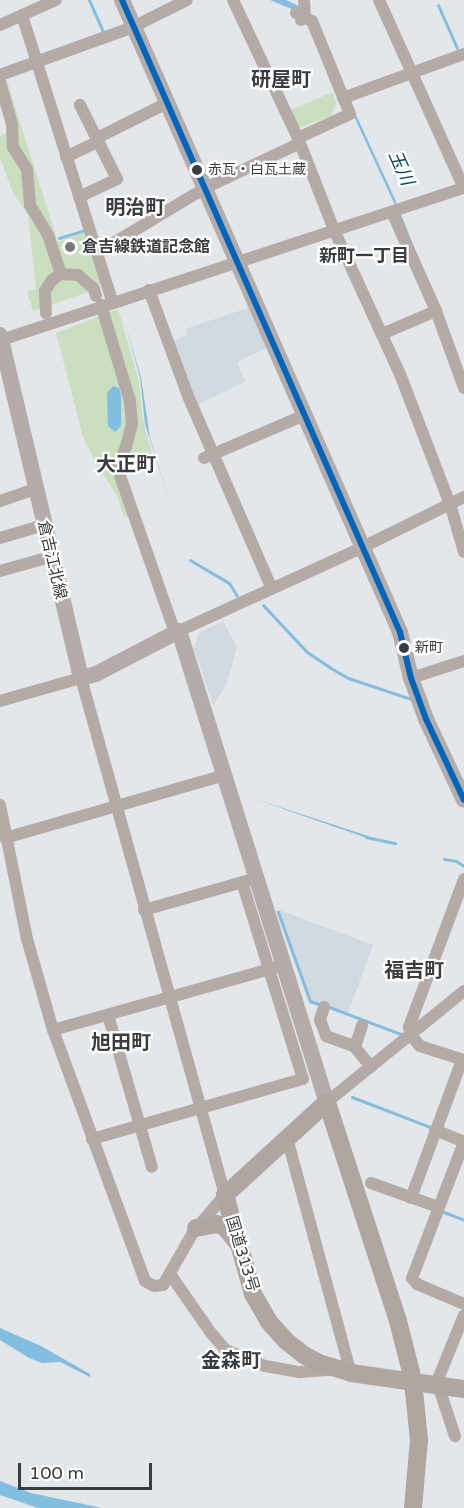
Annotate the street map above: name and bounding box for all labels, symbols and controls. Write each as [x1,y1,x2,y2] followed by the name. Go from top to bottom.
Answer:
[251,68,311,92] district label: 研屋町
[384,147,418,189] water label: 玉川
[208,162,306,178] place label: 赤瓦・白瓦土蔵
[191,164,203,176] marker: 赤瓦・白瓦土蔵
[105,196,165,220] district label: 明治町
[82,237,210,257] place label: 倉吉線鉄道記念館
[63,240,77,254] marker: 倉吉線鉄道記念館
[319,245,409,267] district label: 新町一丁目
[96,453,156,477] district label: 大正町
[34,519,70,601] street label: 倉吉江北線
[415,640,443,656] place label: 新町
[398,642,410,654] marker: 新町
[384,959,444,983] district label: 福吉町
[91,1031,151,1055] district label: 旭田町
[221,1214,263,1294] street label: 国道313号
[201,1349,261,1373] district label: 金森町
[21,1451,154,1489] scale bar
[29,1462,84,1484] text: 100 m

